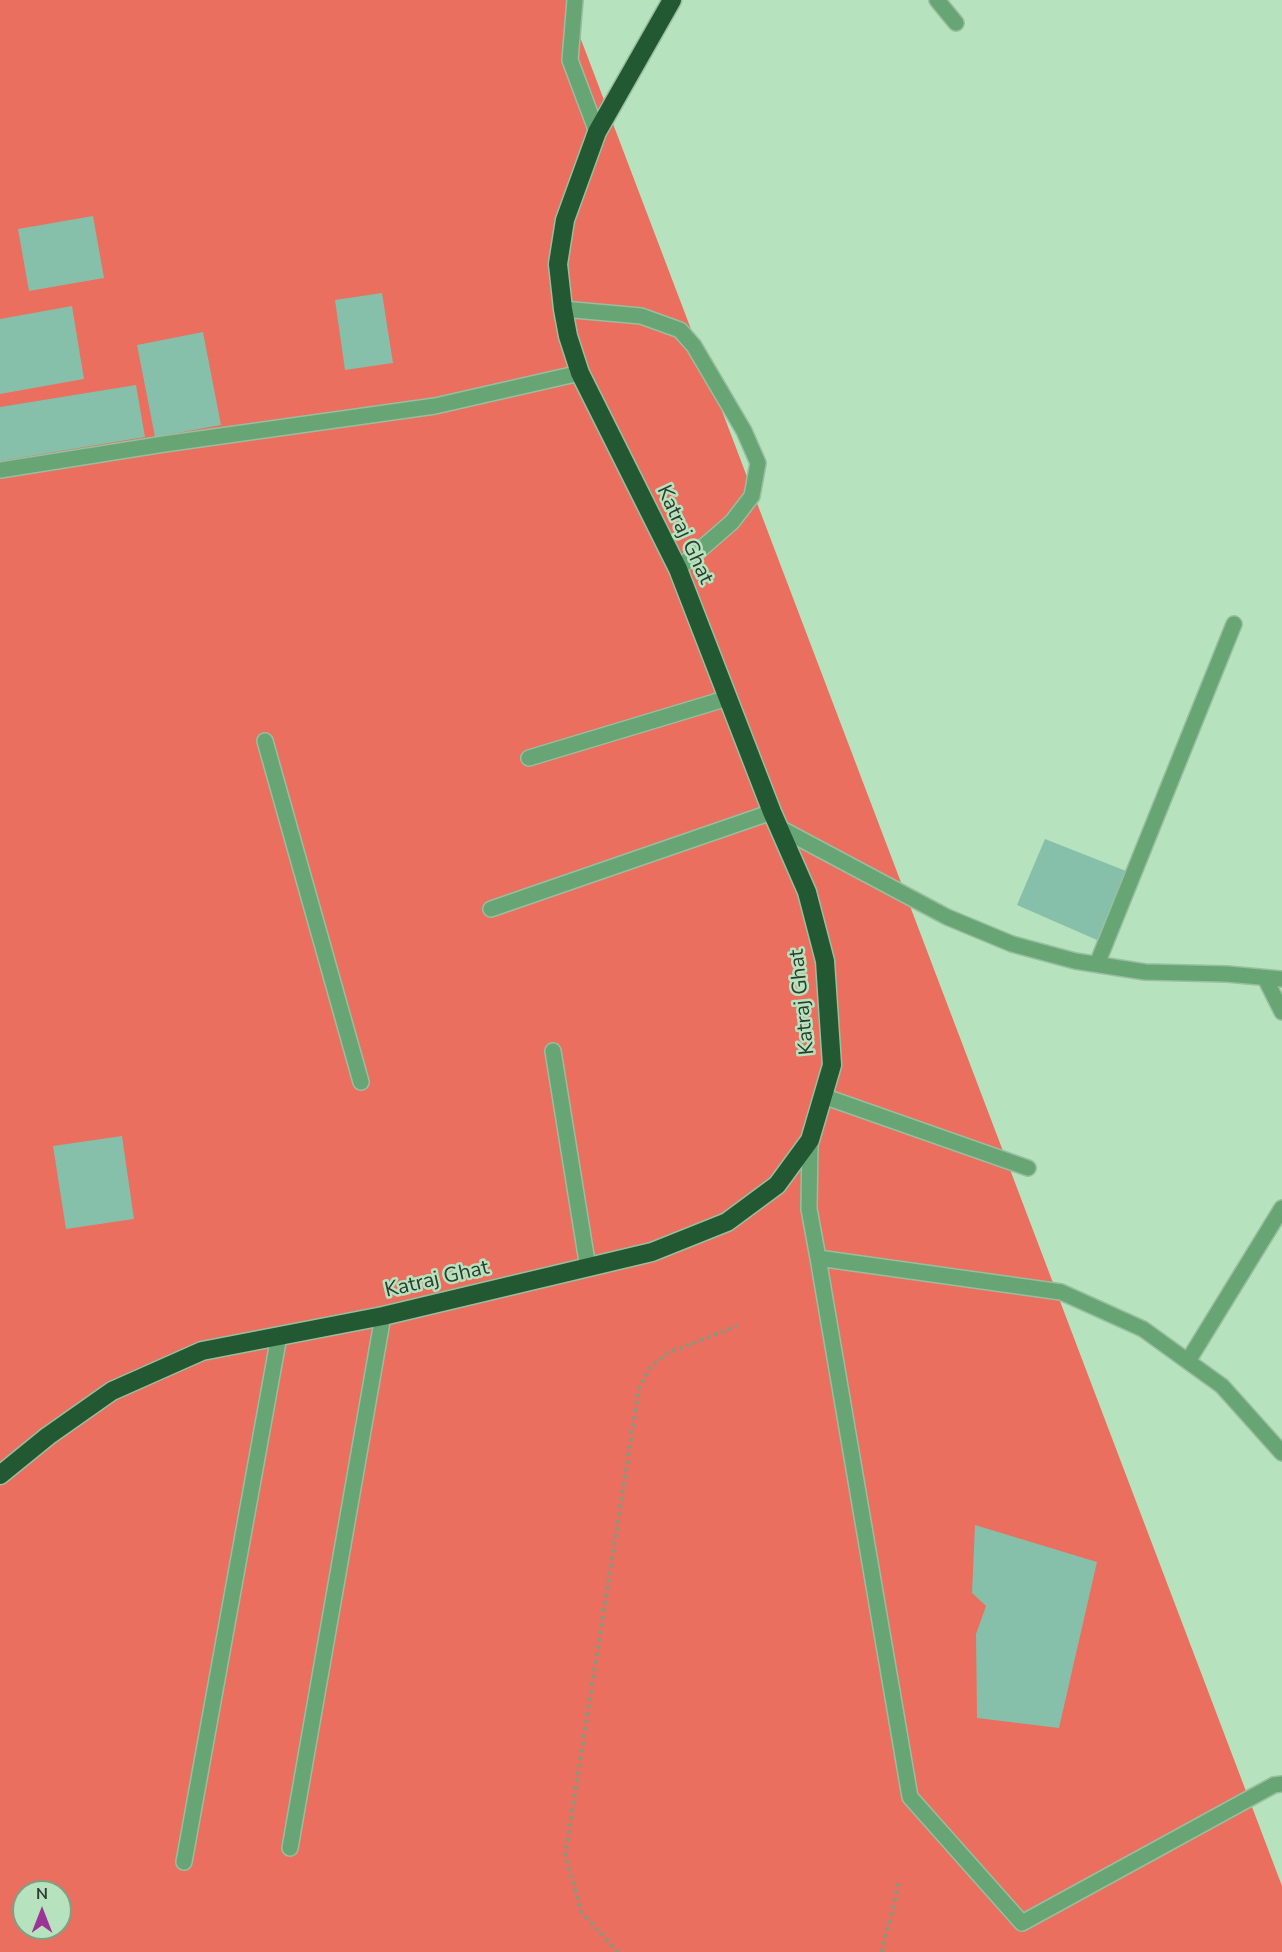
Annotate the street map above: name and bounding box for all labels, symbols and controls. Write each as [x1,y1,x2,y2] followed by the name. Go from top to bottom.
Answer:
[650,482,718,588] street label: Katraj Ghat
[785,948,821,1056] street label: Katraj Ghat
[382,1256,492,1304] street label: Katraj Ghat
[12,1880,72,1940] north arrow
[36,1883,48,1905] text: N

